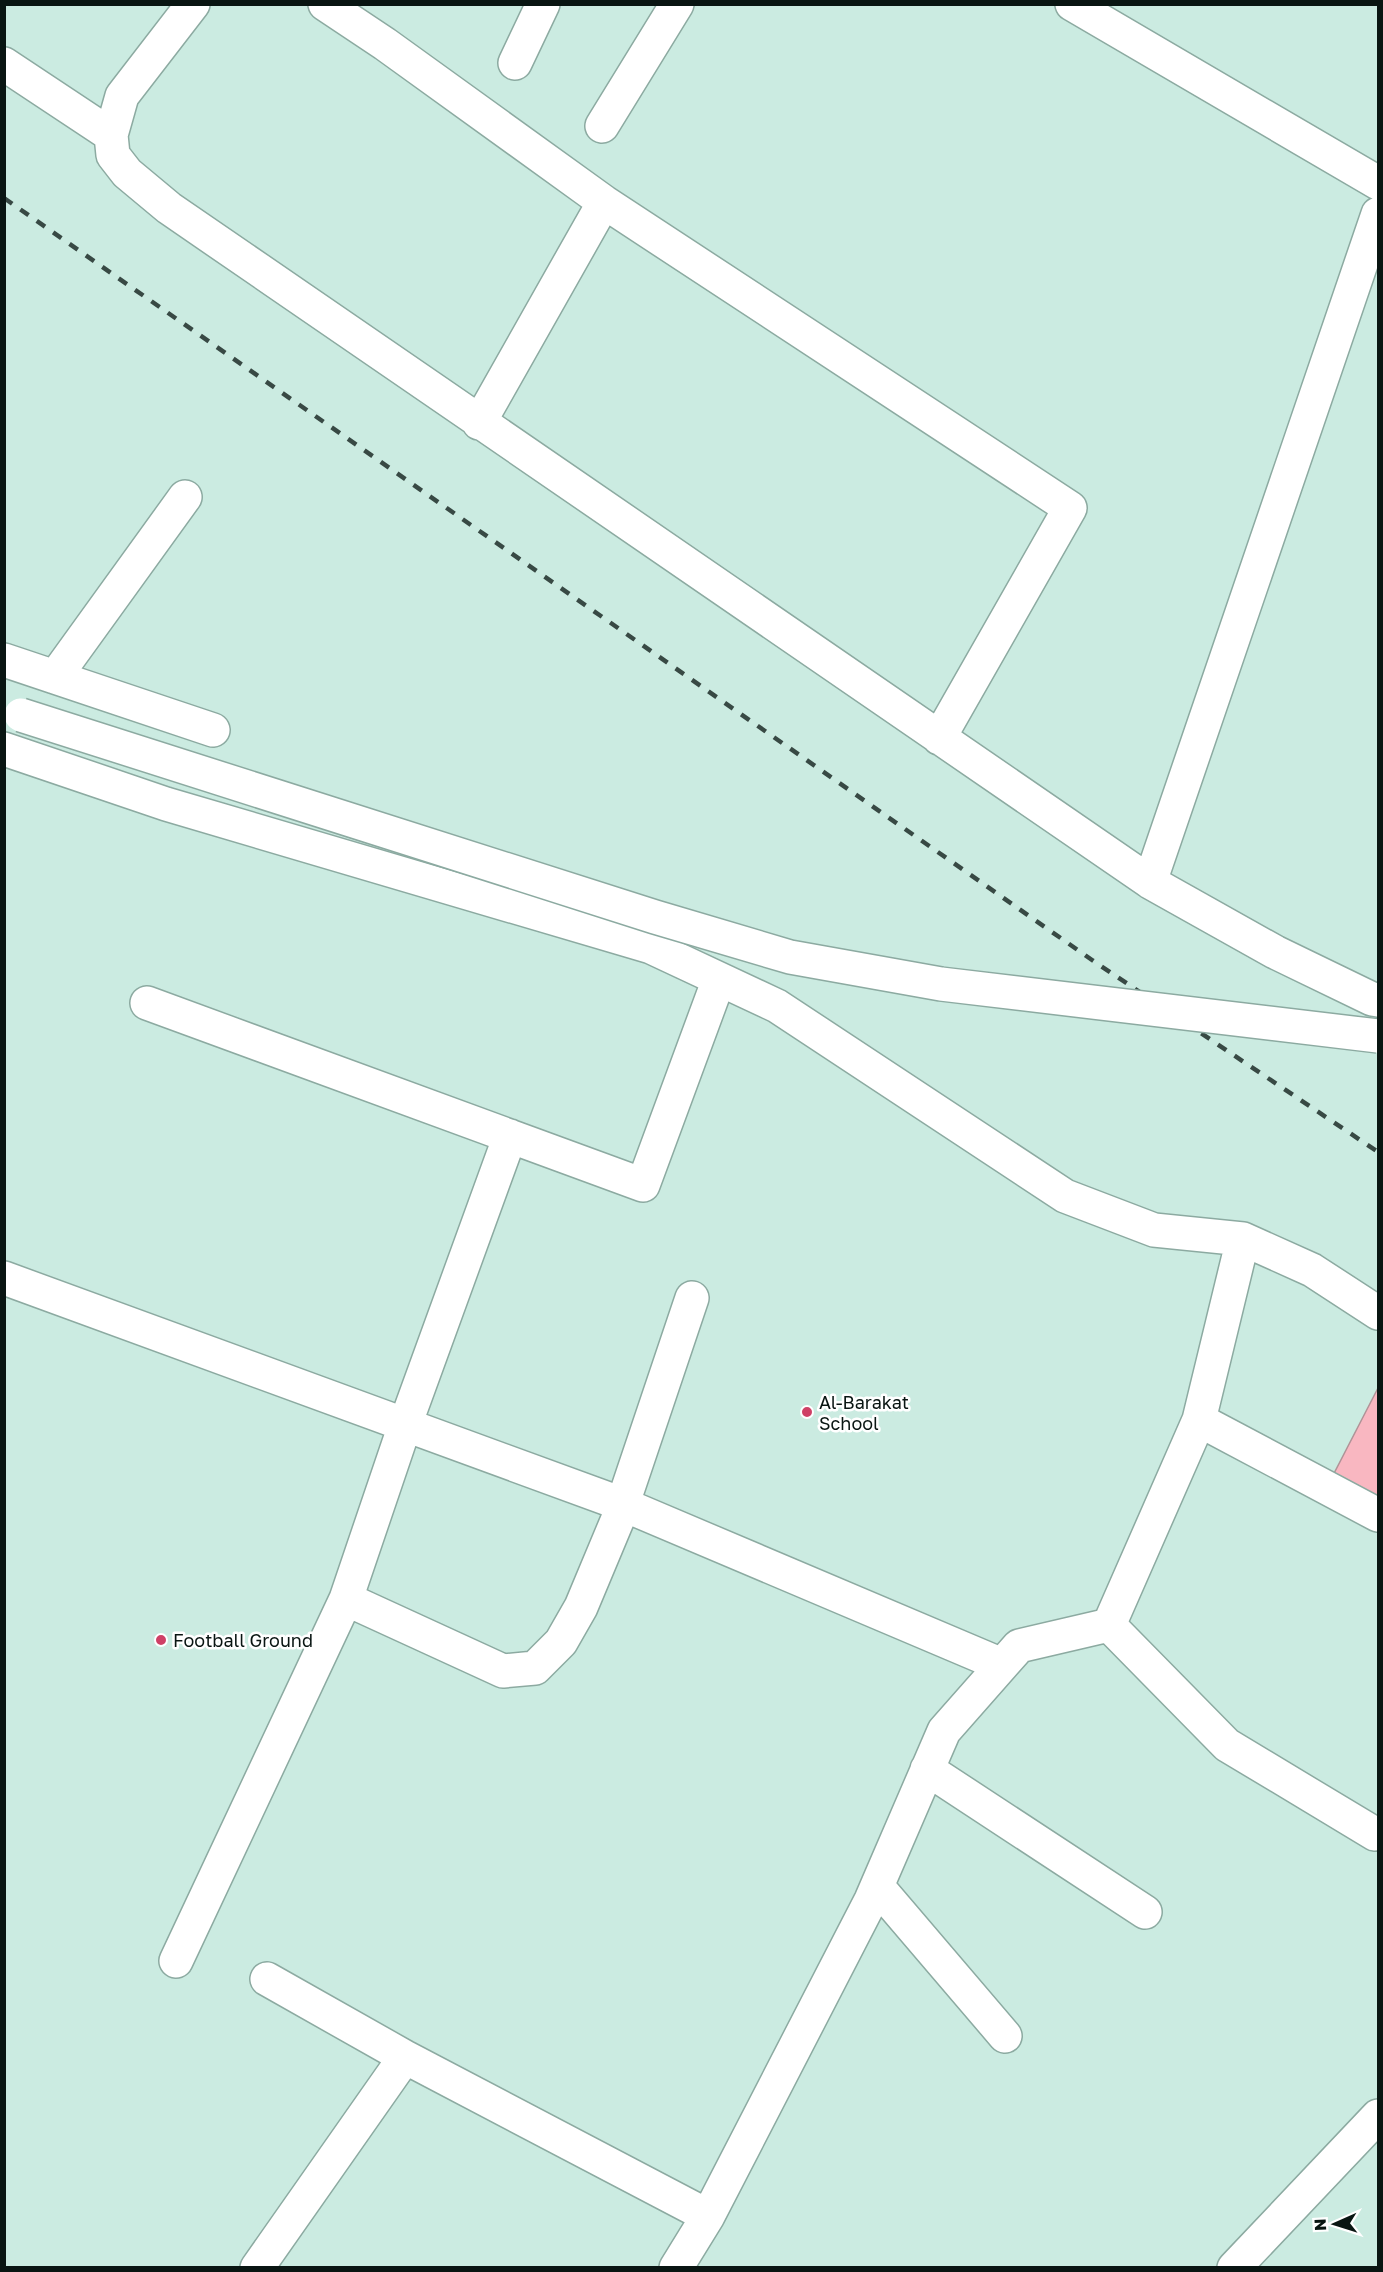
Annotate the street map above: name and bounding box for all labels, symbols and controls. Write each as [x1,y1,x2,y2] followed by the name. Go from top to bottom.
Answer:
[819,1391,909,1434] place label: Al-Barakat School
[800,1405,814,1419] marker: Al-Barakat School
[173,1629,313,1651] place label: Football Ground
[154,1633,168,1647] marker: Football Ground
[1305,2194,1365,2254] north arrow
[1310,2218,1330,2231] text: N

